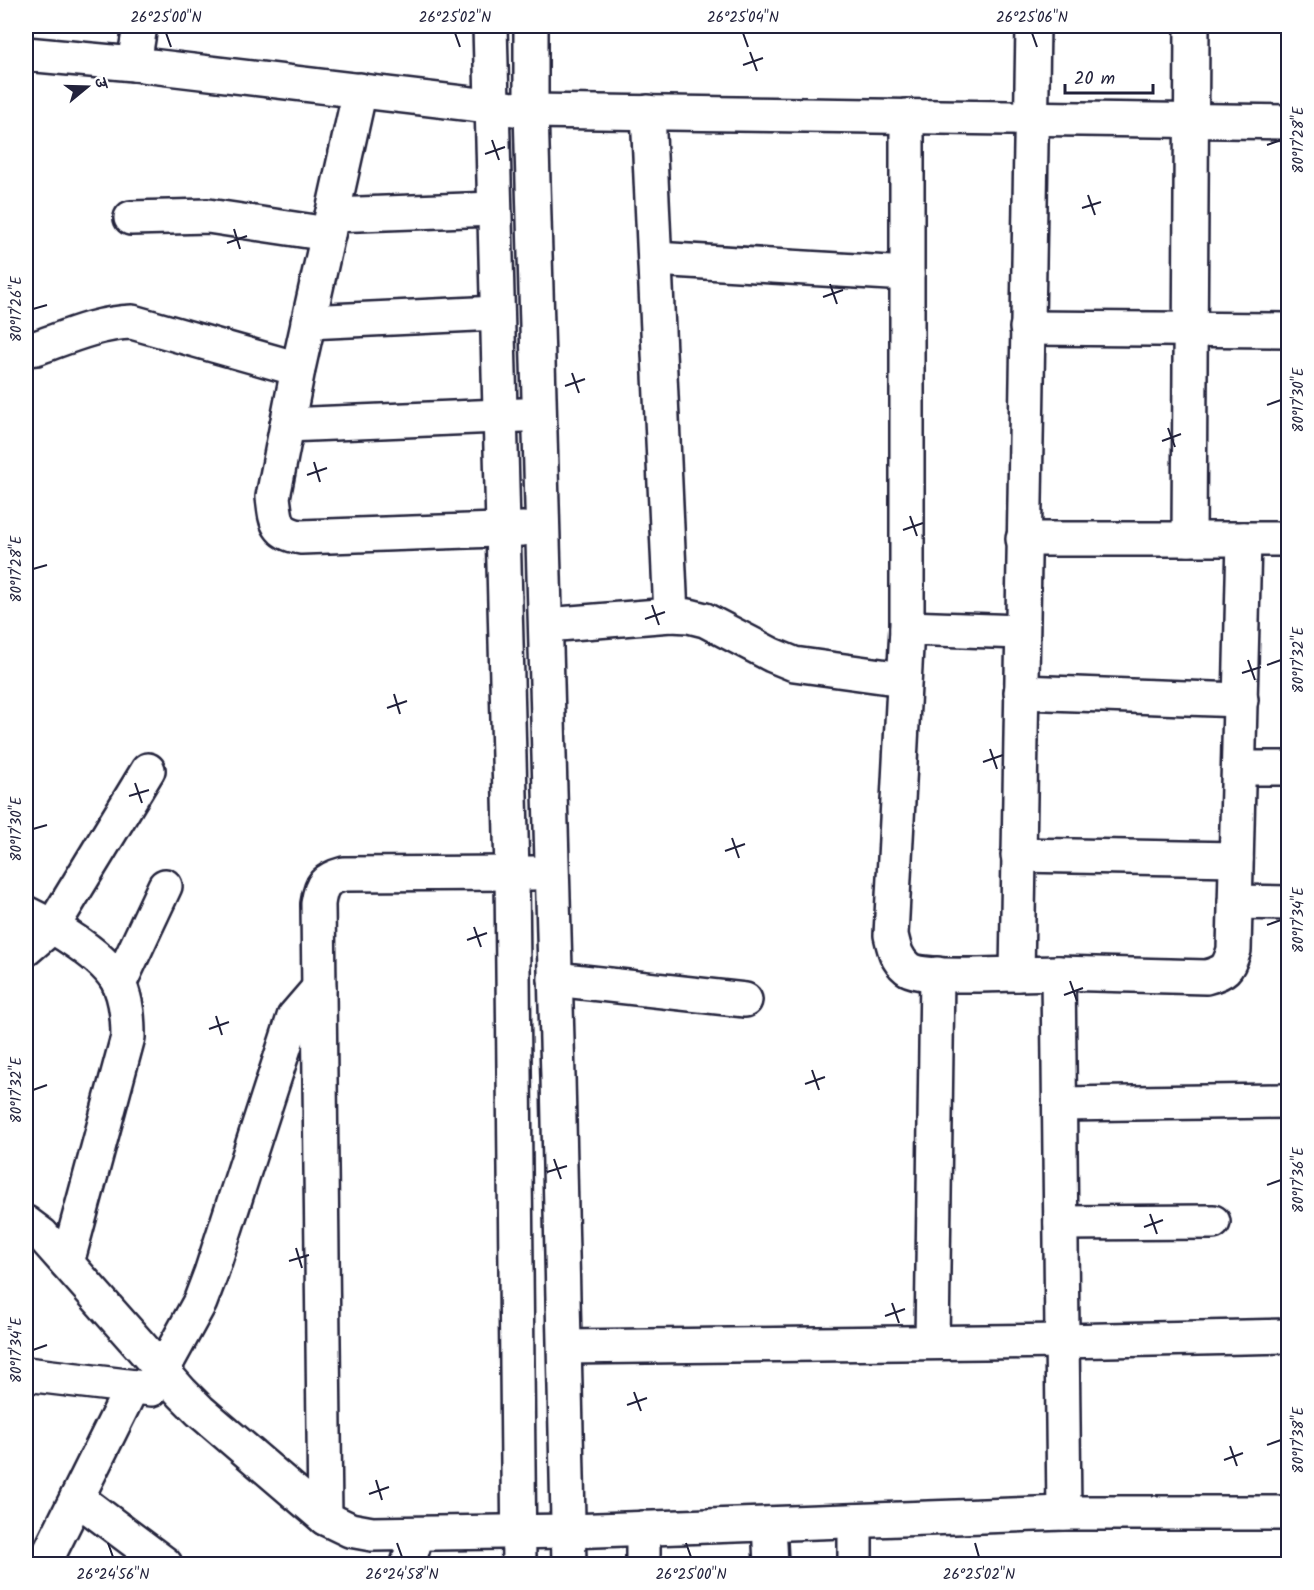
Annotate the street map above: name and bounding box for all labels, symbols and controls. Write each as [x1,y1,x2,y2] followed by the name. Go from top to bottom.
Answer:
[130,6,202,30] text: 26°25'00"N
[419,6,491,30] text: 26°25'02"N
[707,6,779,30] text: 26°25'04"N
[996,6,1068,30] text: 26°25'06"N
[57,57,117,117] north arrow
[1065,57,1154,95] scale bar
[1074,65,1115,94] text: 20 m
[86,74,114,94] text: उ
[1287,105,1311,173] text: 80°17'28"E
[5,275,29,342] text: 80°17'26"E
[1287,366,1311,433] text: 80°17'30"E
[5,534,29,602] text: 80°17'28"E
[1287,626,1311,693] text: 80°17'32"E
[5,795,29,862] text: 80°17'30"E
[1287,886,1311,953] text: 80°17'34"E
[5,1056,29,1123] text: 80°17'32"E
[1287,1146,1311,1213] text: 80°17'36"E
[5,1316,29,1383] text: 80°17'34"E
[1287,1405,1311,1473] text: 80°17'38"E
[77,1563,149,1587] text: 26°24'56"N
[365,1563,439,1587] text: 26°24'58"N
[655,1563,727,1587] text: 26°25'00"N
[943,1563,1015,1587] text: 26°25'02"N

